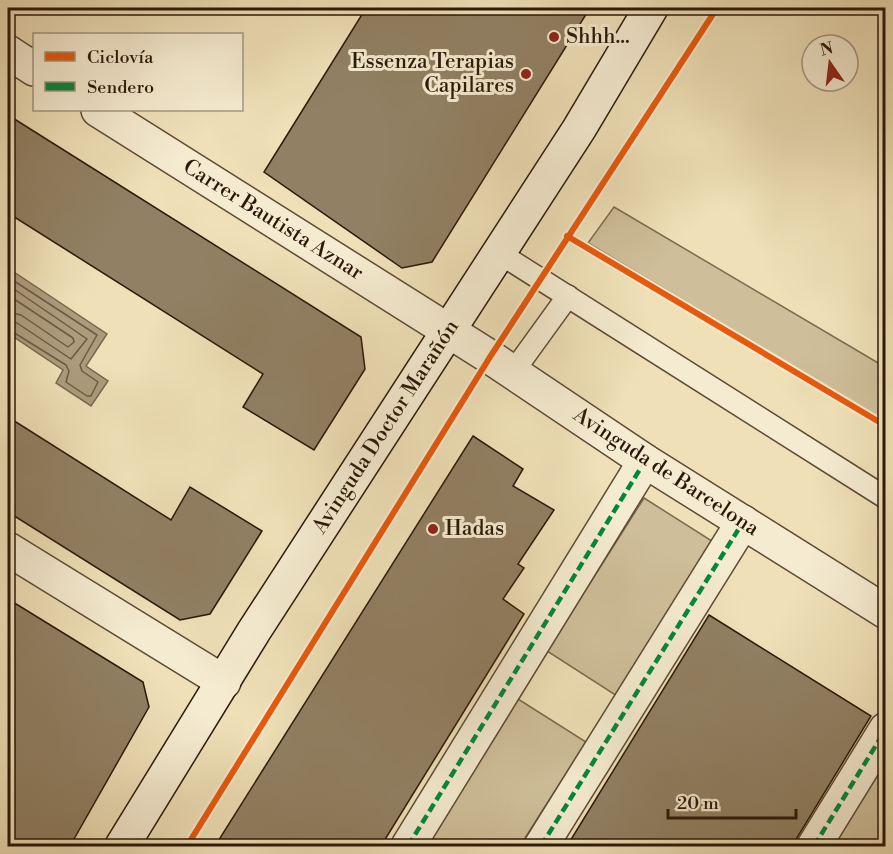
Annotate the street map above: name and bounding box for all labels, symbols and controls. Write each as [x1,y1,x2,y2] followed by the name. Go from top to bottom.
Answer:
[566,24,630,50] place label: Shhh...
[547,30,561,44] marker: Shhh...
[33,33,243,111] legend
[800,33,860,93] north arrow
[818,38,836,61] text: N
[87,46,154,69] text: Ciclovía
[351,49,514,99] place label: Essenza Terapias Capilares
[519,67,533,81] marker: Essenza Terapias Capilares
[87,76,154,99] text: Sendero
[178,154,368,286] street label: Carrer Bautista Aznar
[307,315,465,540] street label: Avinguda Doctor Marañón
[567,402,764,542] street label: Avinguda de Barcelona
[445,516,504,542] place label: Hadas
[426,522,440,536] marker: Hadas
[668,782,796,820] scale bar
[677,792,719,815] text: 20 m

